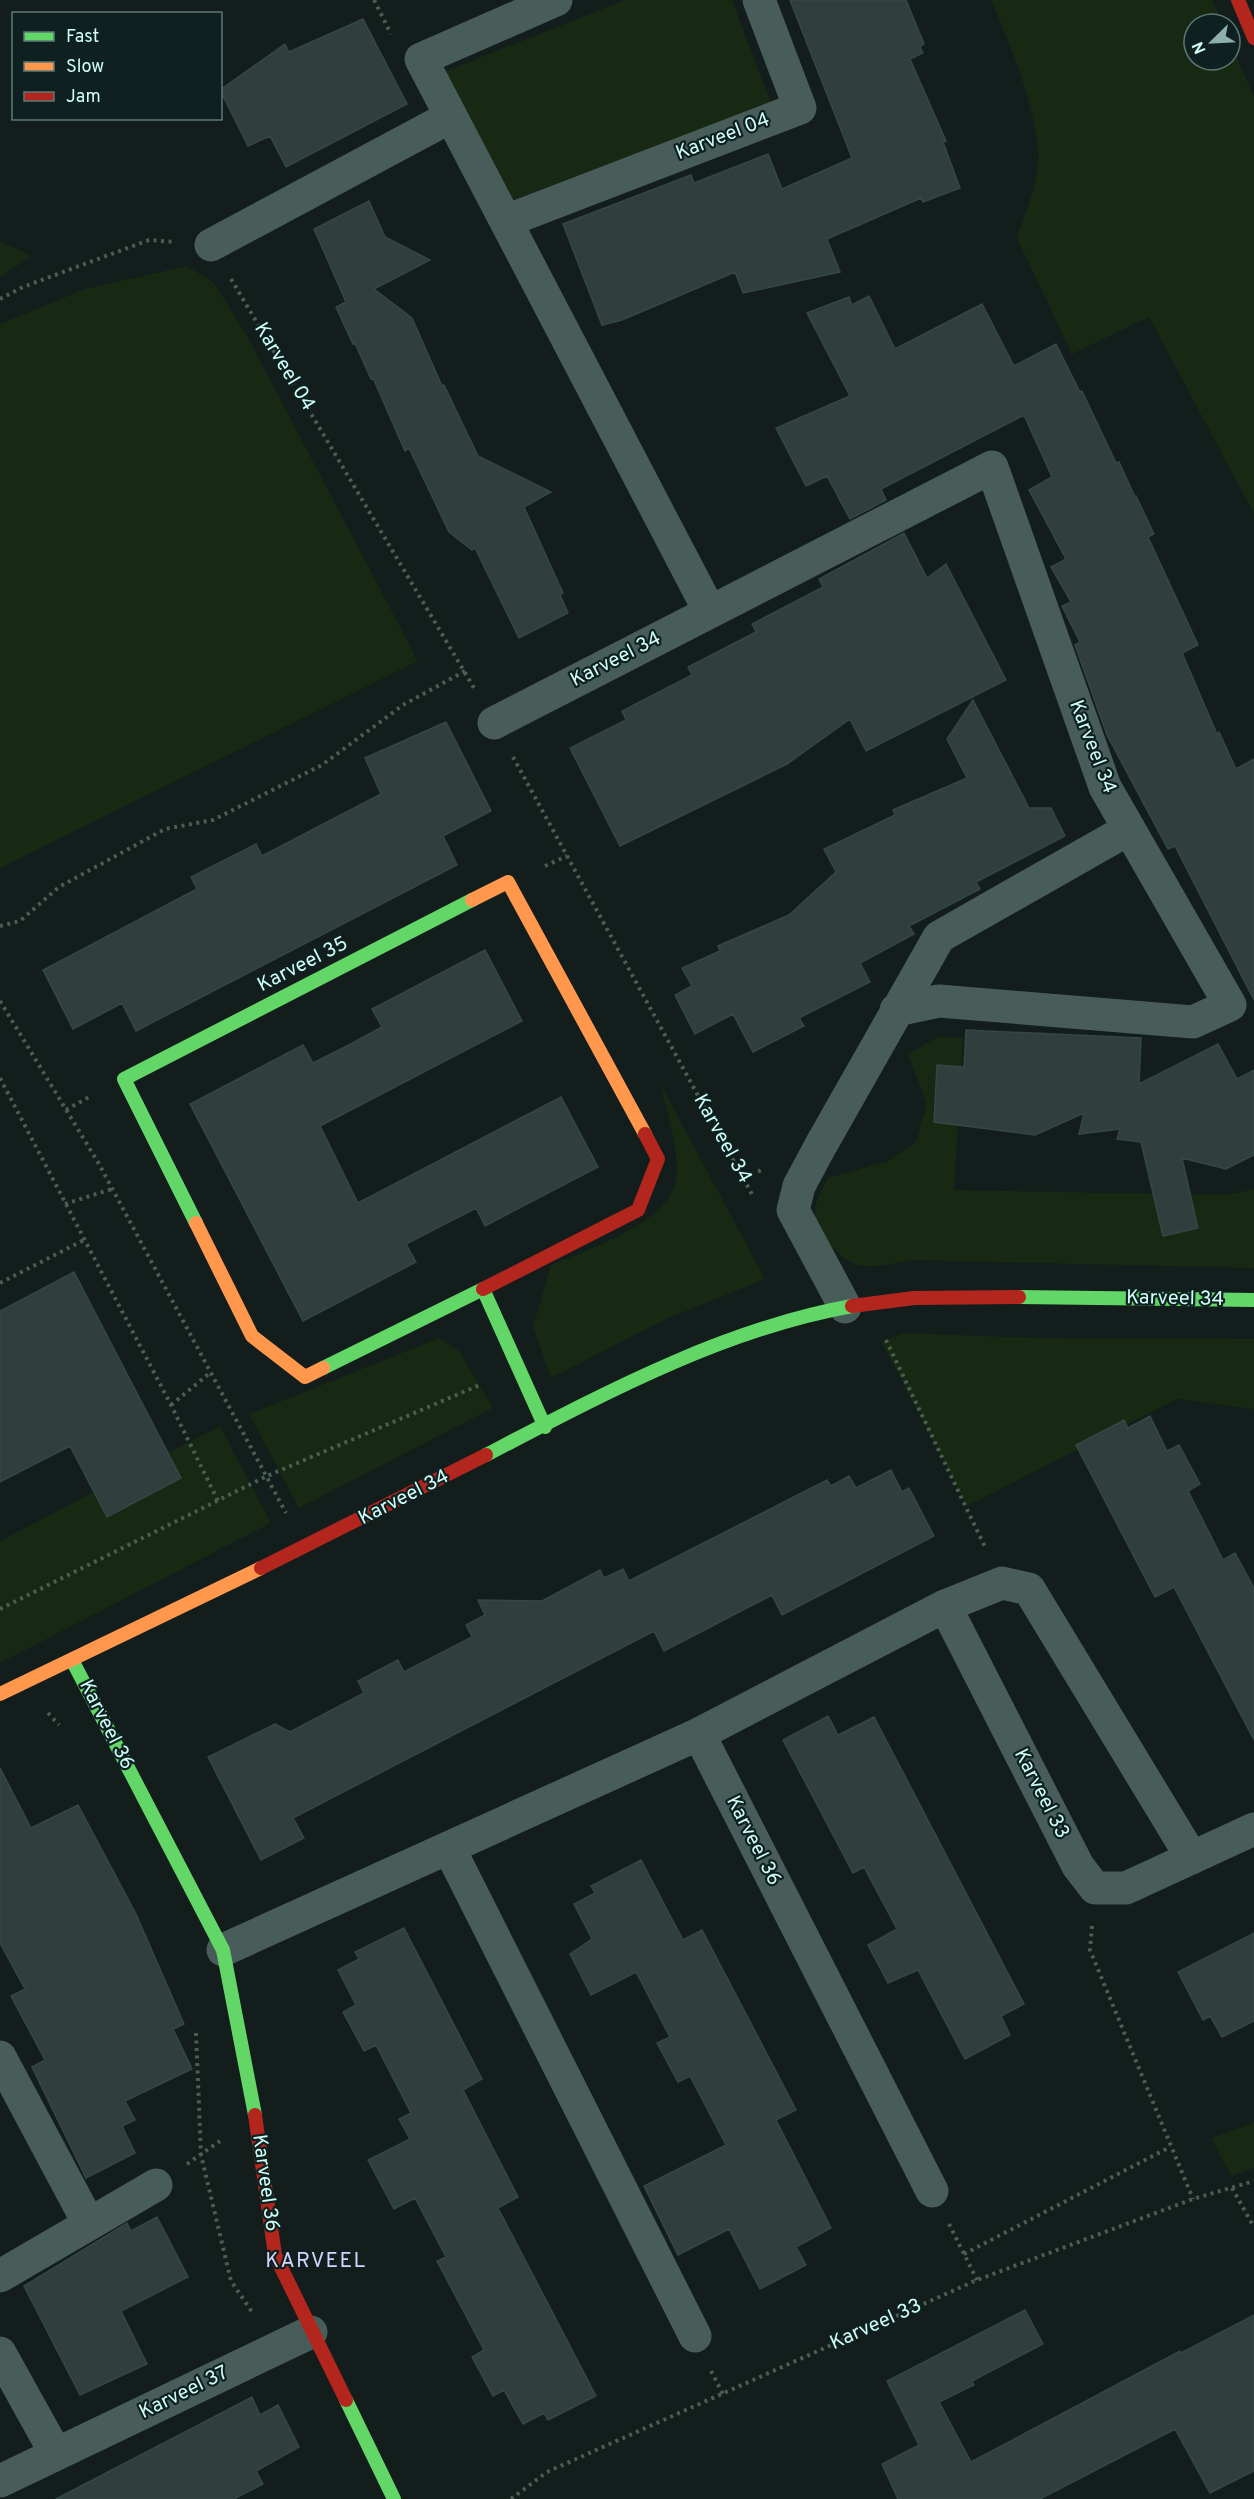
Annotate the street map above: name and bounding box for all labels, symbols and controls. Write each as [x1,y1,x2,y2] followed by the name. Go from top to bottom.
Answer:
[12,12,222,120] legend
[1182,12,1242,72] north arrow
[66,26,99,49] text: Fast
[1189,38,1212,57] text: N
[66,56,104,79] text: Slow
[66,86,101,109] text: Jam
[672,107,774,167] street label: Karveel 04
[247,318,321,416] street label: Karveel 04
[566,626,666,694] street label: Karveel 34
[1062,697,1122,797] street label: Karveel 34
[253,931,353,999] street label: Karveel 35
[687,1090,757,1188] street label: Karveel 34
[1126,1285,1224,1313] street label: Karveel 34
[354,1464,454,1532] street label: Karveel 34
[72,1676,140,1774] street label: Karveel 36
[1007,1745,1075,1843] street label: Karveel 33
[719,1792,787,1890] street label: Karveel 36
[245,2133,285,2233] street label: Karveel 36
[265,2248,367,2275] district label: KARVEEL
[826,2293,926,2357] street label: Karveel 33
[135,2360,233,2426] street label: Karveel 37

